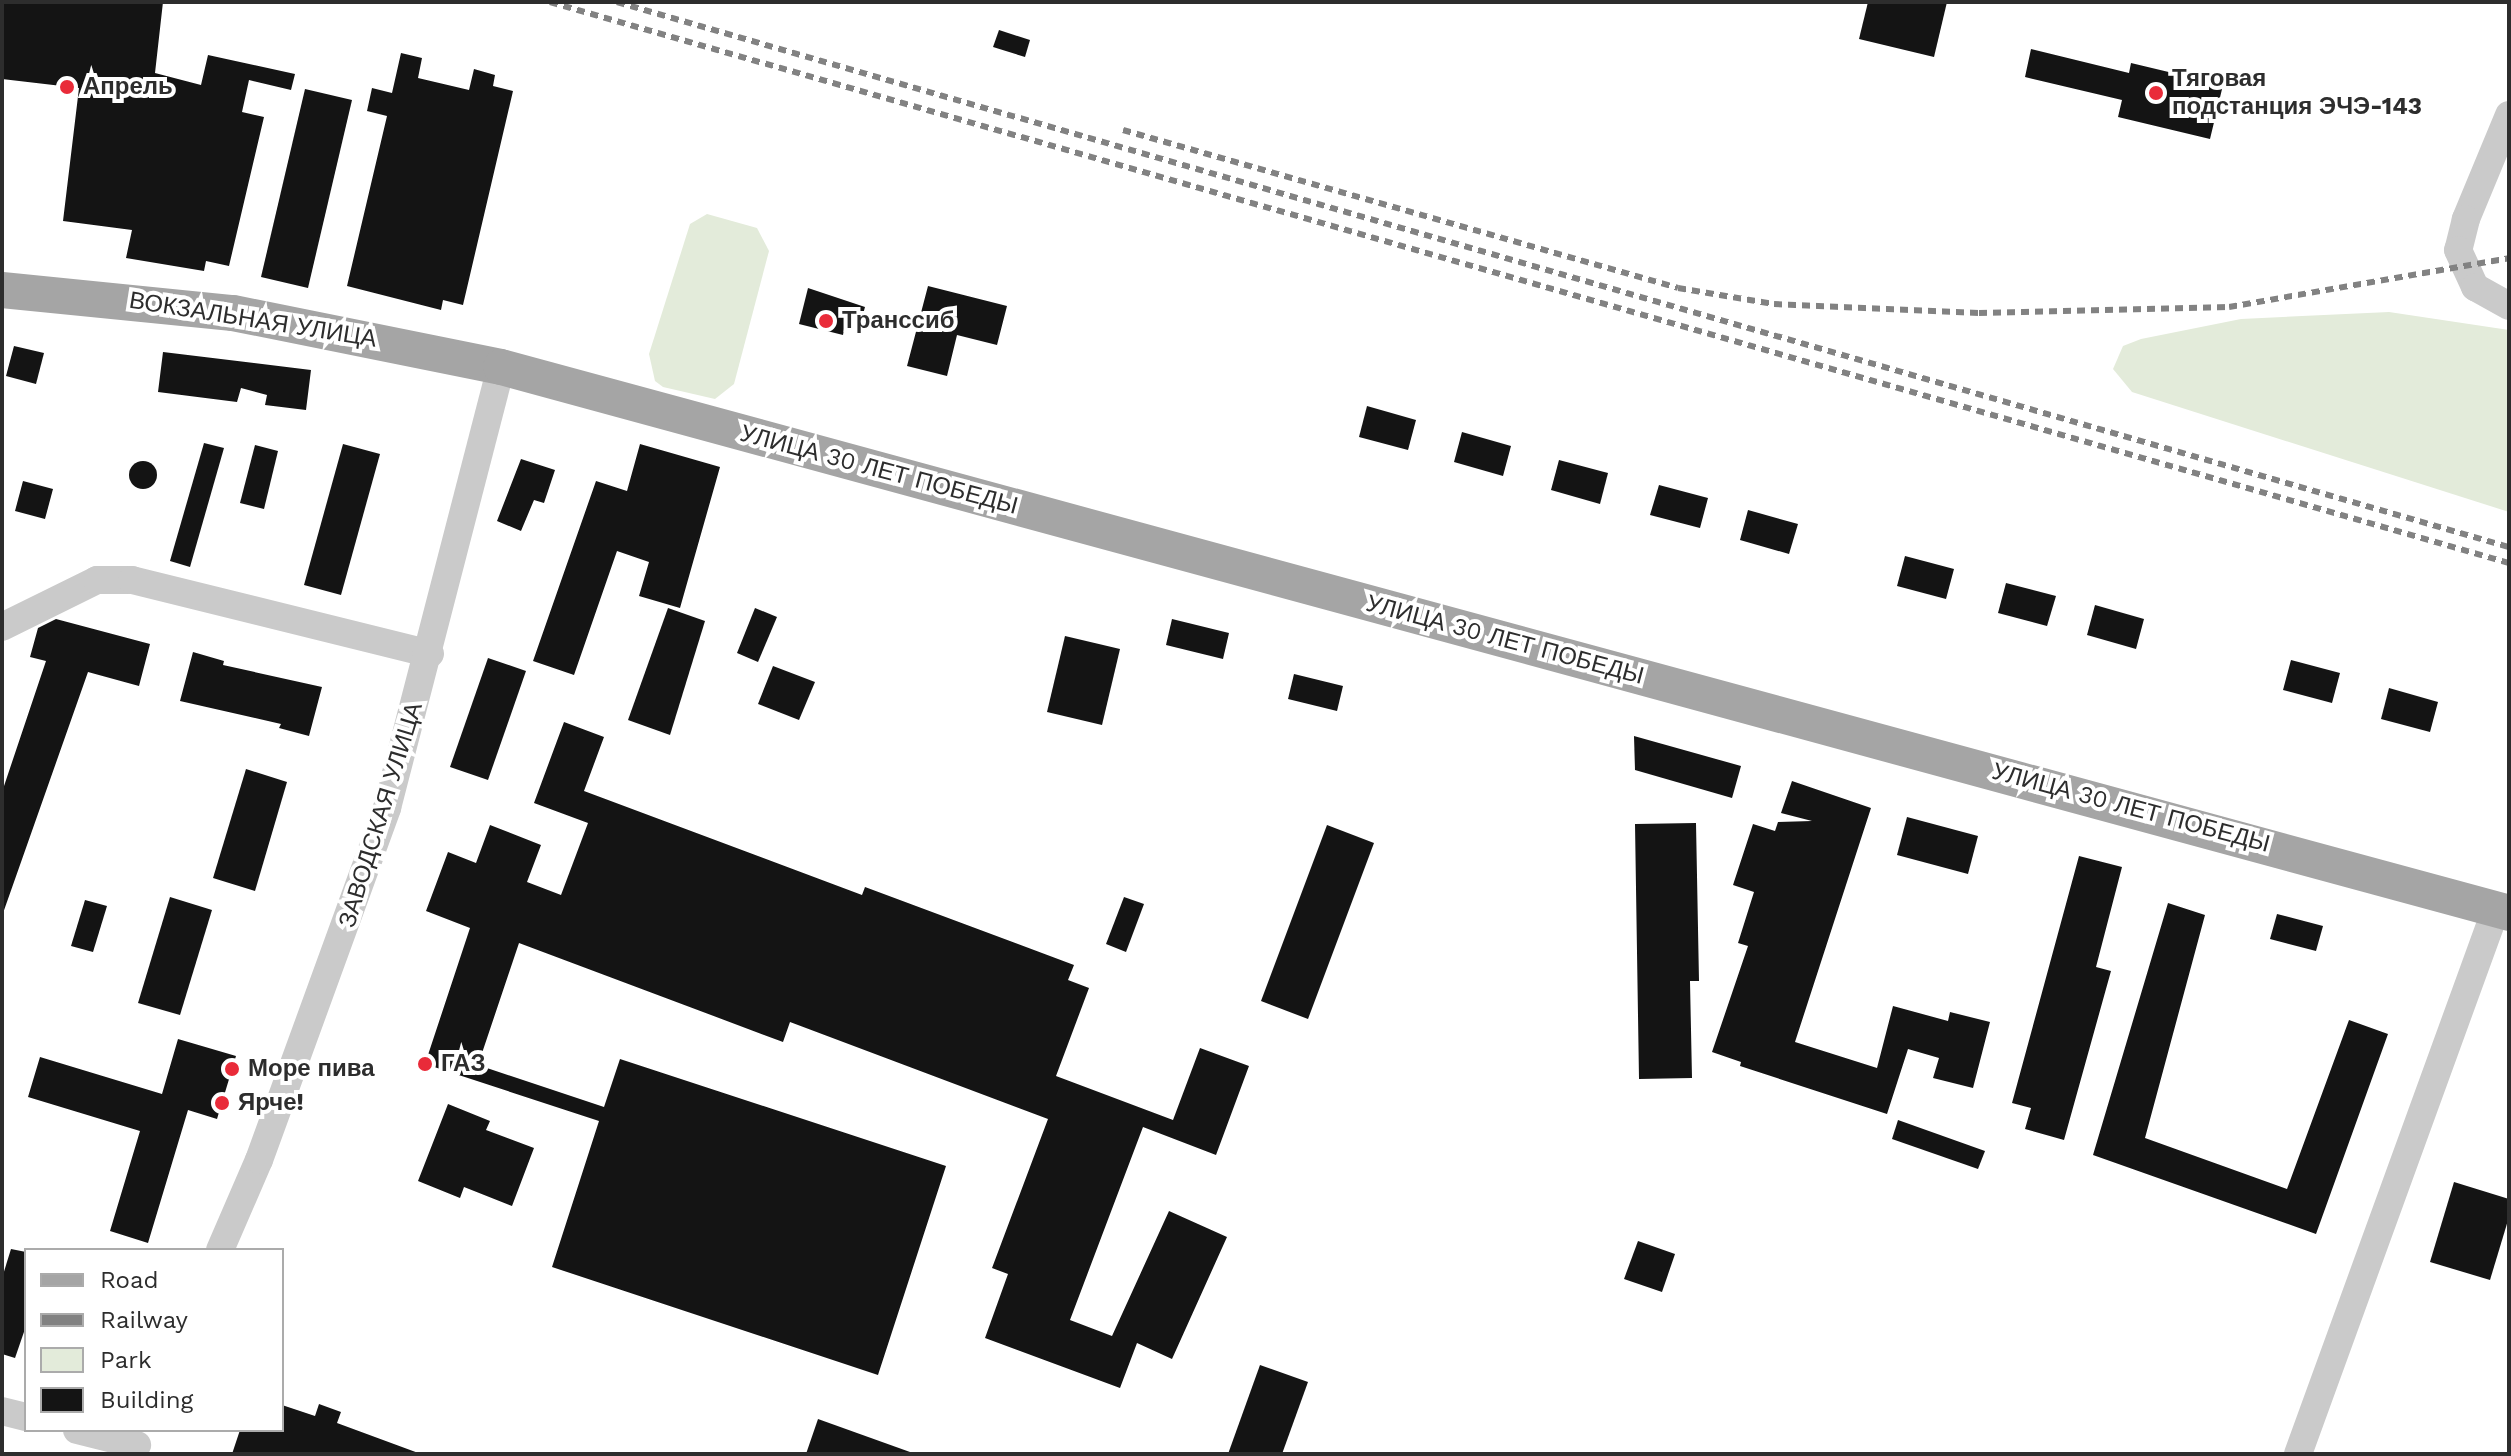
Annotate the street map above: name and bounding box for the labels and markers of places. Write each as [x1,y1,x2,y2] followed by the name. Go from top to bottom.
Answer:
[2172,65,2422,121] place label: Тяговая подстанция ЭЧЭ-143
[83,73,173,101] place label: Апрель
[58,78,76,96] marker: Апрель
[2147,84,2165,102] marker: Тяговая подстанция ЭЧЭ-143
[842,307,955,335] place label: Транссиб
[817,312,835,330] marker: Транссиб
[441,1050,485,1078] place label: ГАЗ
[248,1055,375,1083] place label: Море пива
[416,1055,434,1073] marker: ГАЗ
[223,1060,241,1078] marker: Море пива
[238,1089,304,1117] place label: Ярче!
[213,1094,231,1112] marker: Ярче!

